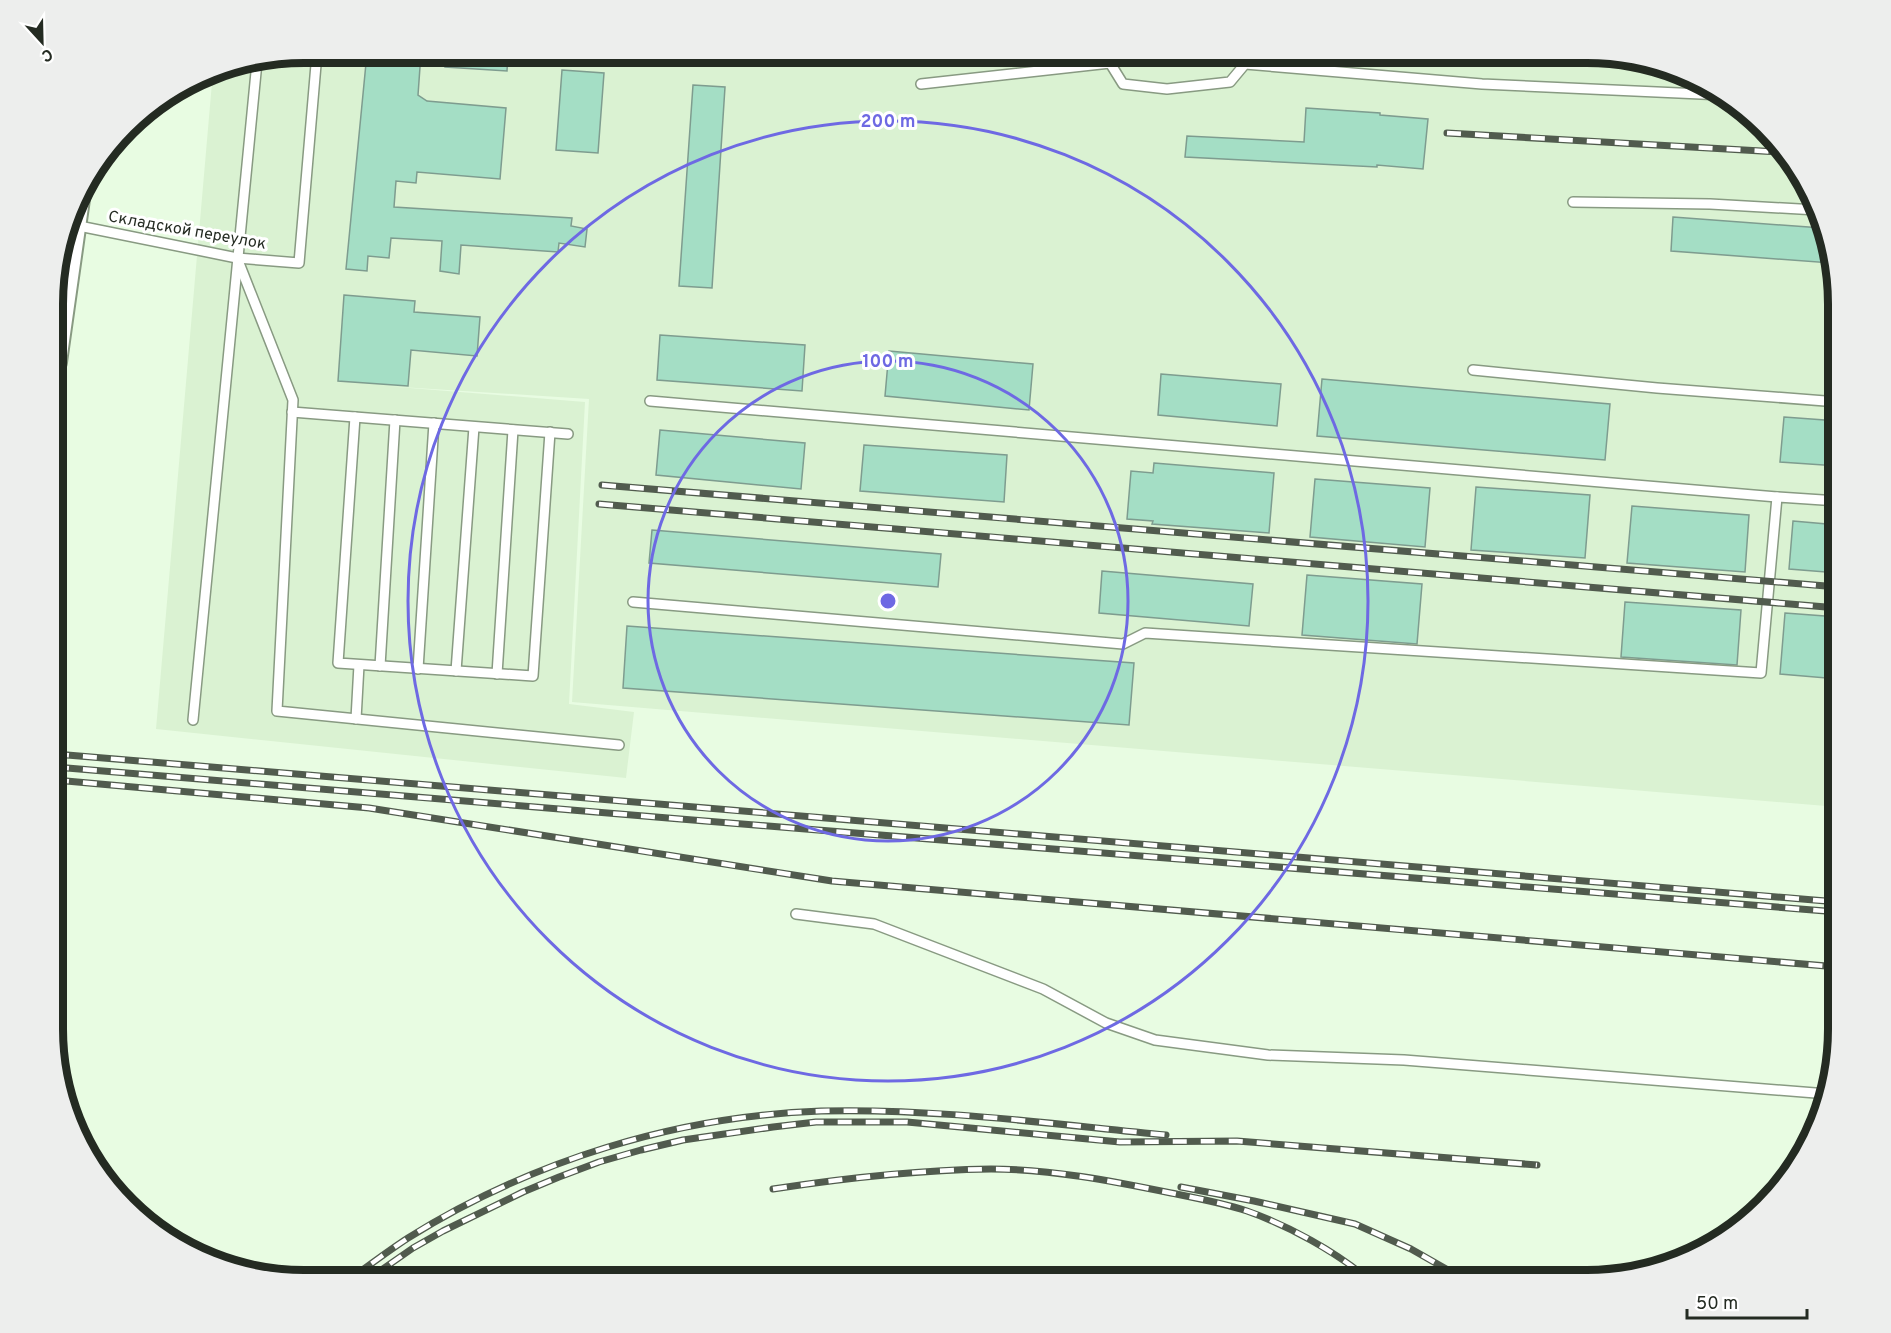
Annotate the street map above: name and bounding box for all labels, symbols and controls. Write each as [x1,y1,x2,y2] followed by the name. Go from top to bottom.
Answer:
[12,12,72,72] north arrow
[38,43,55,65] text: С
[860,111,916,134] text: 200 m
[106,207,268,255] street label: Складской переулок
[862,351,914,374] text: 100 m
[878,591,898,611] centre of rings
[1687,1282,1807,1320] scale bar
[1696,1293,1738,1316] text: 50 m

